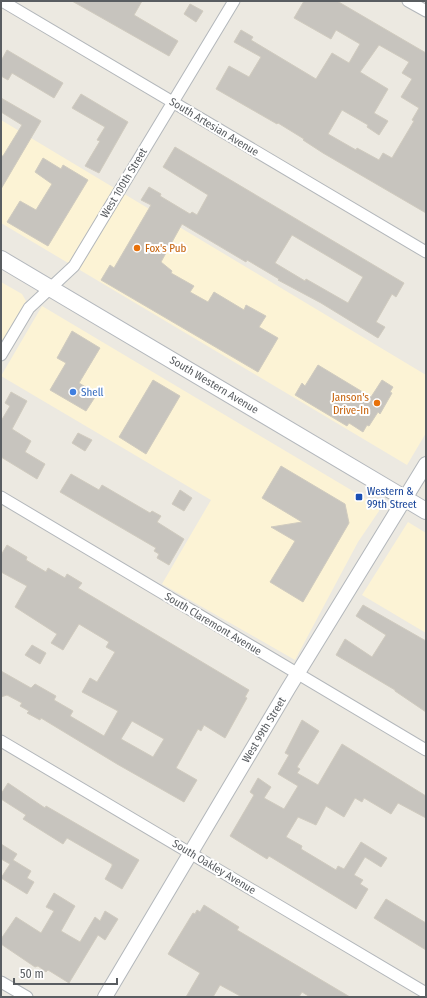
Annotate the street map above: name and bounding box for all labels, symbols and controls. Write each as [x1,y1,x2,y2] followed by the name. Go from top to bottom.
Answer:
[167,95,261,159] street label: South Artesian Avenue
[98,145,150,220] street label: West 100th Street
[145,242,187,255] place label: Fox's Pub
[132,243,142,253] marker: Fox's Pub
[167,353,261,417] street label: South Western Avenue
[81,386,104,399] place label: Shell
[68,387,78,397] marker: Shell
[332,391,369,417] place label: Janson's Drive-In
[372,398,382,408] marker: Janson's Drive-In
[367,485,417,511] place label: Western & 99th Street
[354,492,364,502] marker: Western & 99th Street
[162,590,264,658] street label: South Claremont Avenue
[239,695,289,765] street label: West 99th Street
[170,837,258,897] street label: South Oakley Avenue
[14,960,117,986] scale bar
[20,967,44,981] text: 50 m

